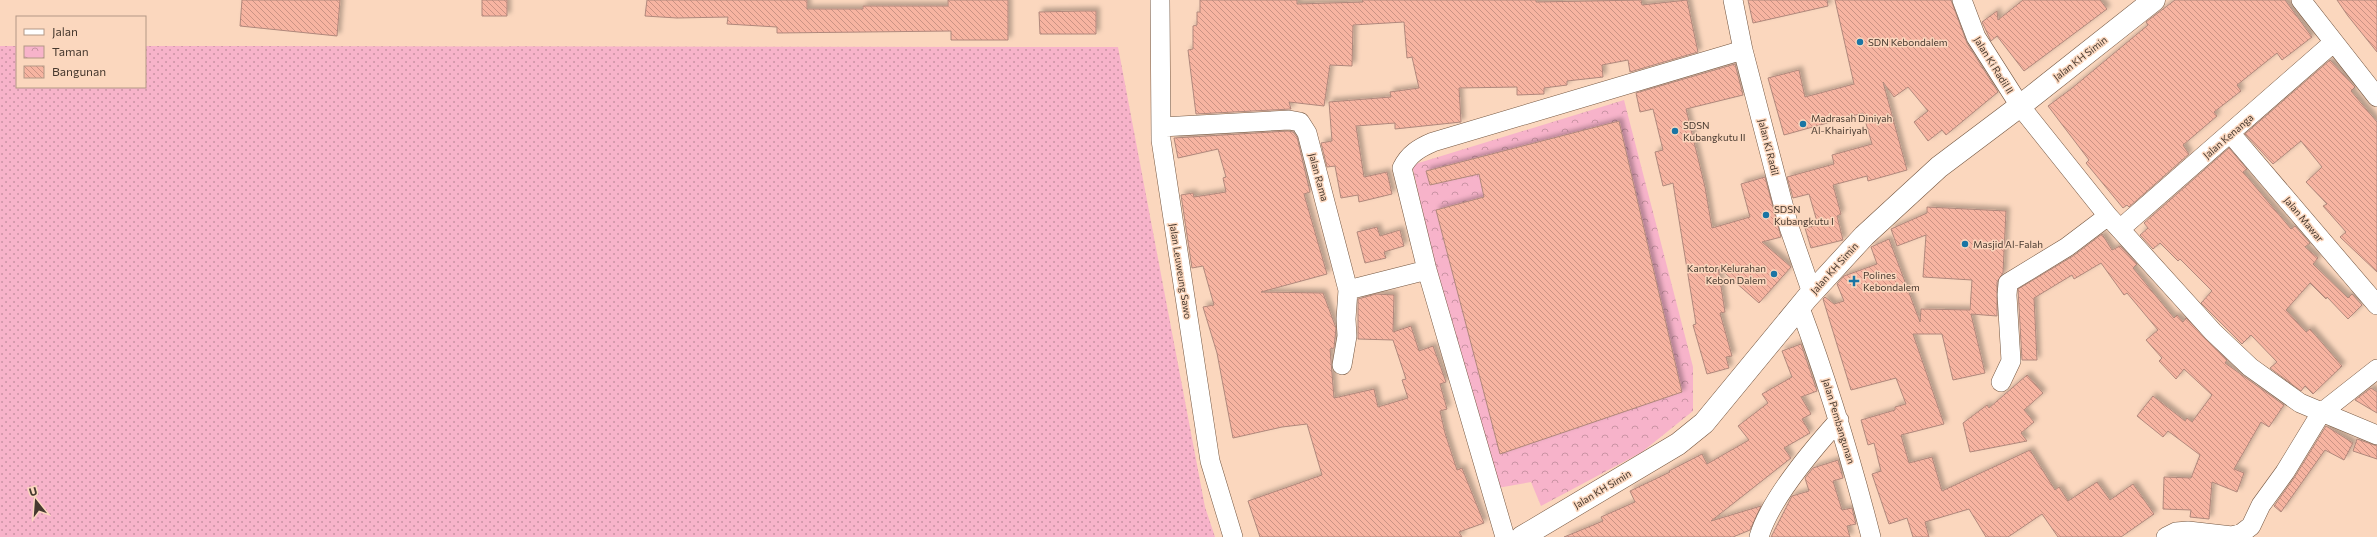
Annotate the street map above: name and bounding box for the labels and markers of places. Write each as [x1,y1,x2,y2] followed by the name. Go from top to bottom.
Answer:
[1868,36,1947,48] place label: SDN Kebondalem
[1855,37,1865,47] marker: SDN Kebondalem
[1811,112,1892,136] place label: Madrasah Diniyah Al-Khairiyah
[1683,119,1746,143] place label: SDSN Kubangkutu II
[1798,119,1808,129] marker: Madrasah Diniyah Al-Khairiyah
[1670,126,1680,136] marker: SDSN Kubangkutu II
[1774,203,1834,227] place label: SDSN Kubangkutu I
[1761,210,1771,220] marker: SDSN Kubangkutu I
[1973,238,2043,250] place label: Masjid Al-Falah
[1960,239,1970,249] marker: Masjid Al-Falah
[1687,262,1766,286] place label: Kantor Kelurahan Kebon Dalem
[1769,269,1779,279] marker: Kantor Kelurahan Kebon Dalem
[1863,269,1920,293] place label: Polines Kebondalem
[1848,275,1860,287] marker: Polines Kebondalem

